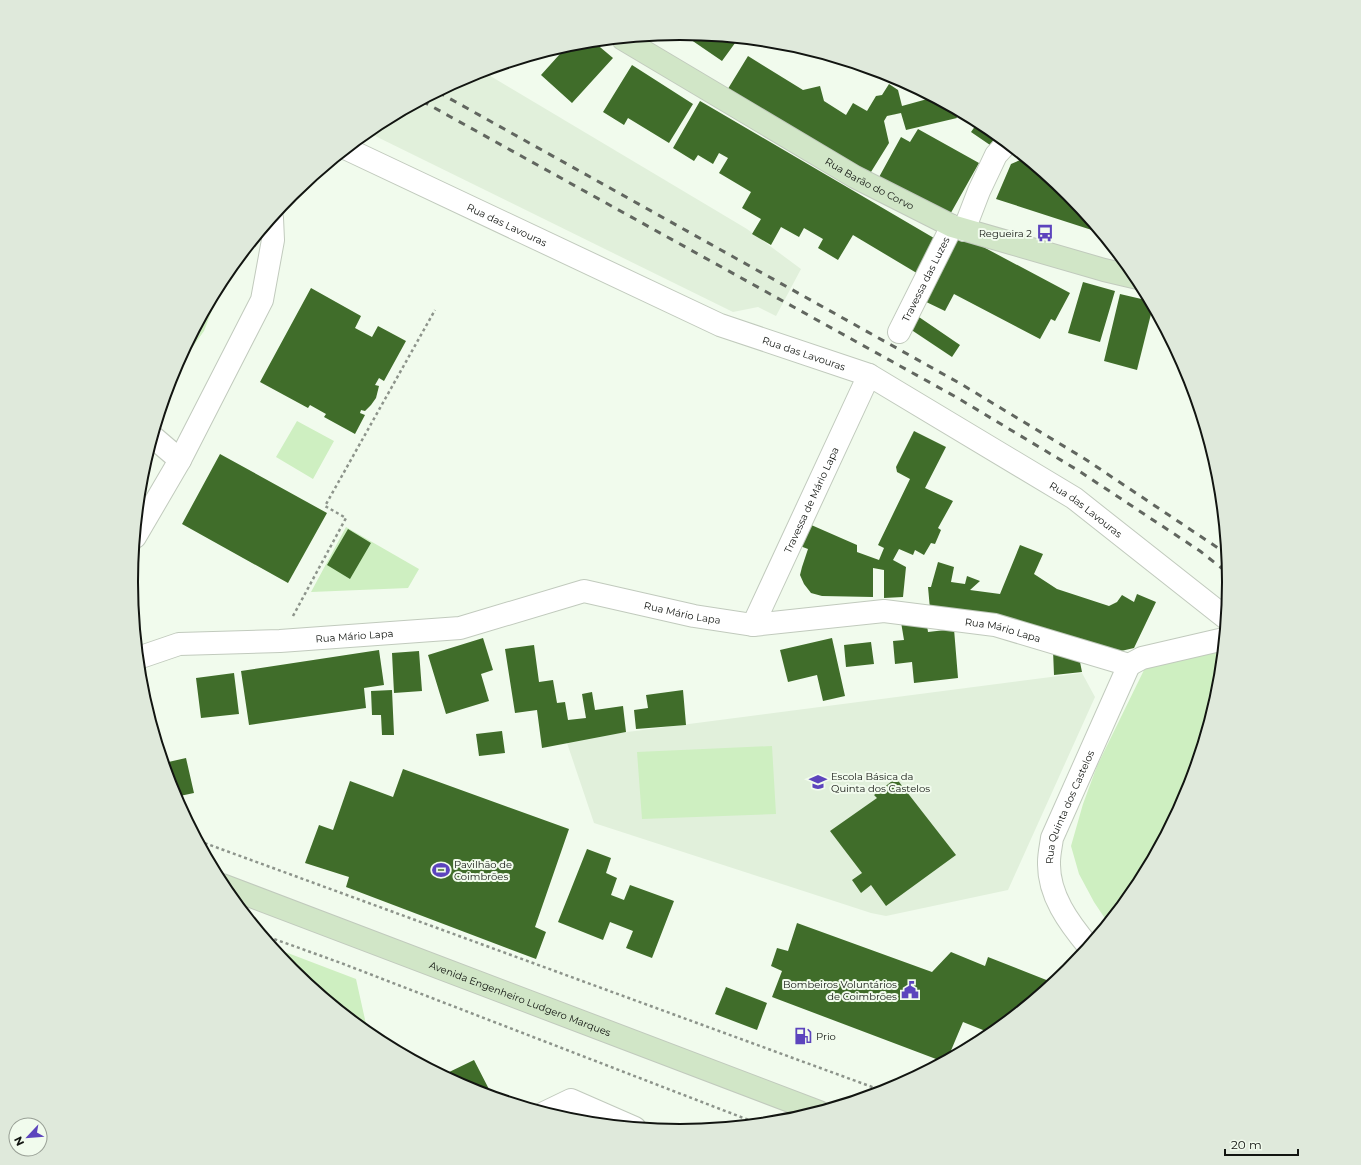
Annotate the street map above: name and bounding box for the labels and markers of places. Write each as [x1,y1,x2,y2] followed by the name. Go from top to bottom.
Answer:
[1035,223,1055,243] bus stop icon: Regueira 2
[979,227,1032,240] place label: Regueira 2
[831,770,930,795] place label: Escola Básica da Quinta dos Castelos
[808,772,828,792] school or university icon: Escola Básica da Quinta dos Castelos
[454,858,512,883] place label: Pavilhão de Coimbrões
[431,860,451,880] sports icon: Pavilhão de Coimbrões
[783,978,897,1003] place label: Bombeiros Voluntários de Coimbrões
[900,980,920,1000] public building icon: Bombeiros Voluntários de Coimbrões
[793,1026,813,1046] fuel station icon: Prio
[816,1030,836,1043] place label: Prio

